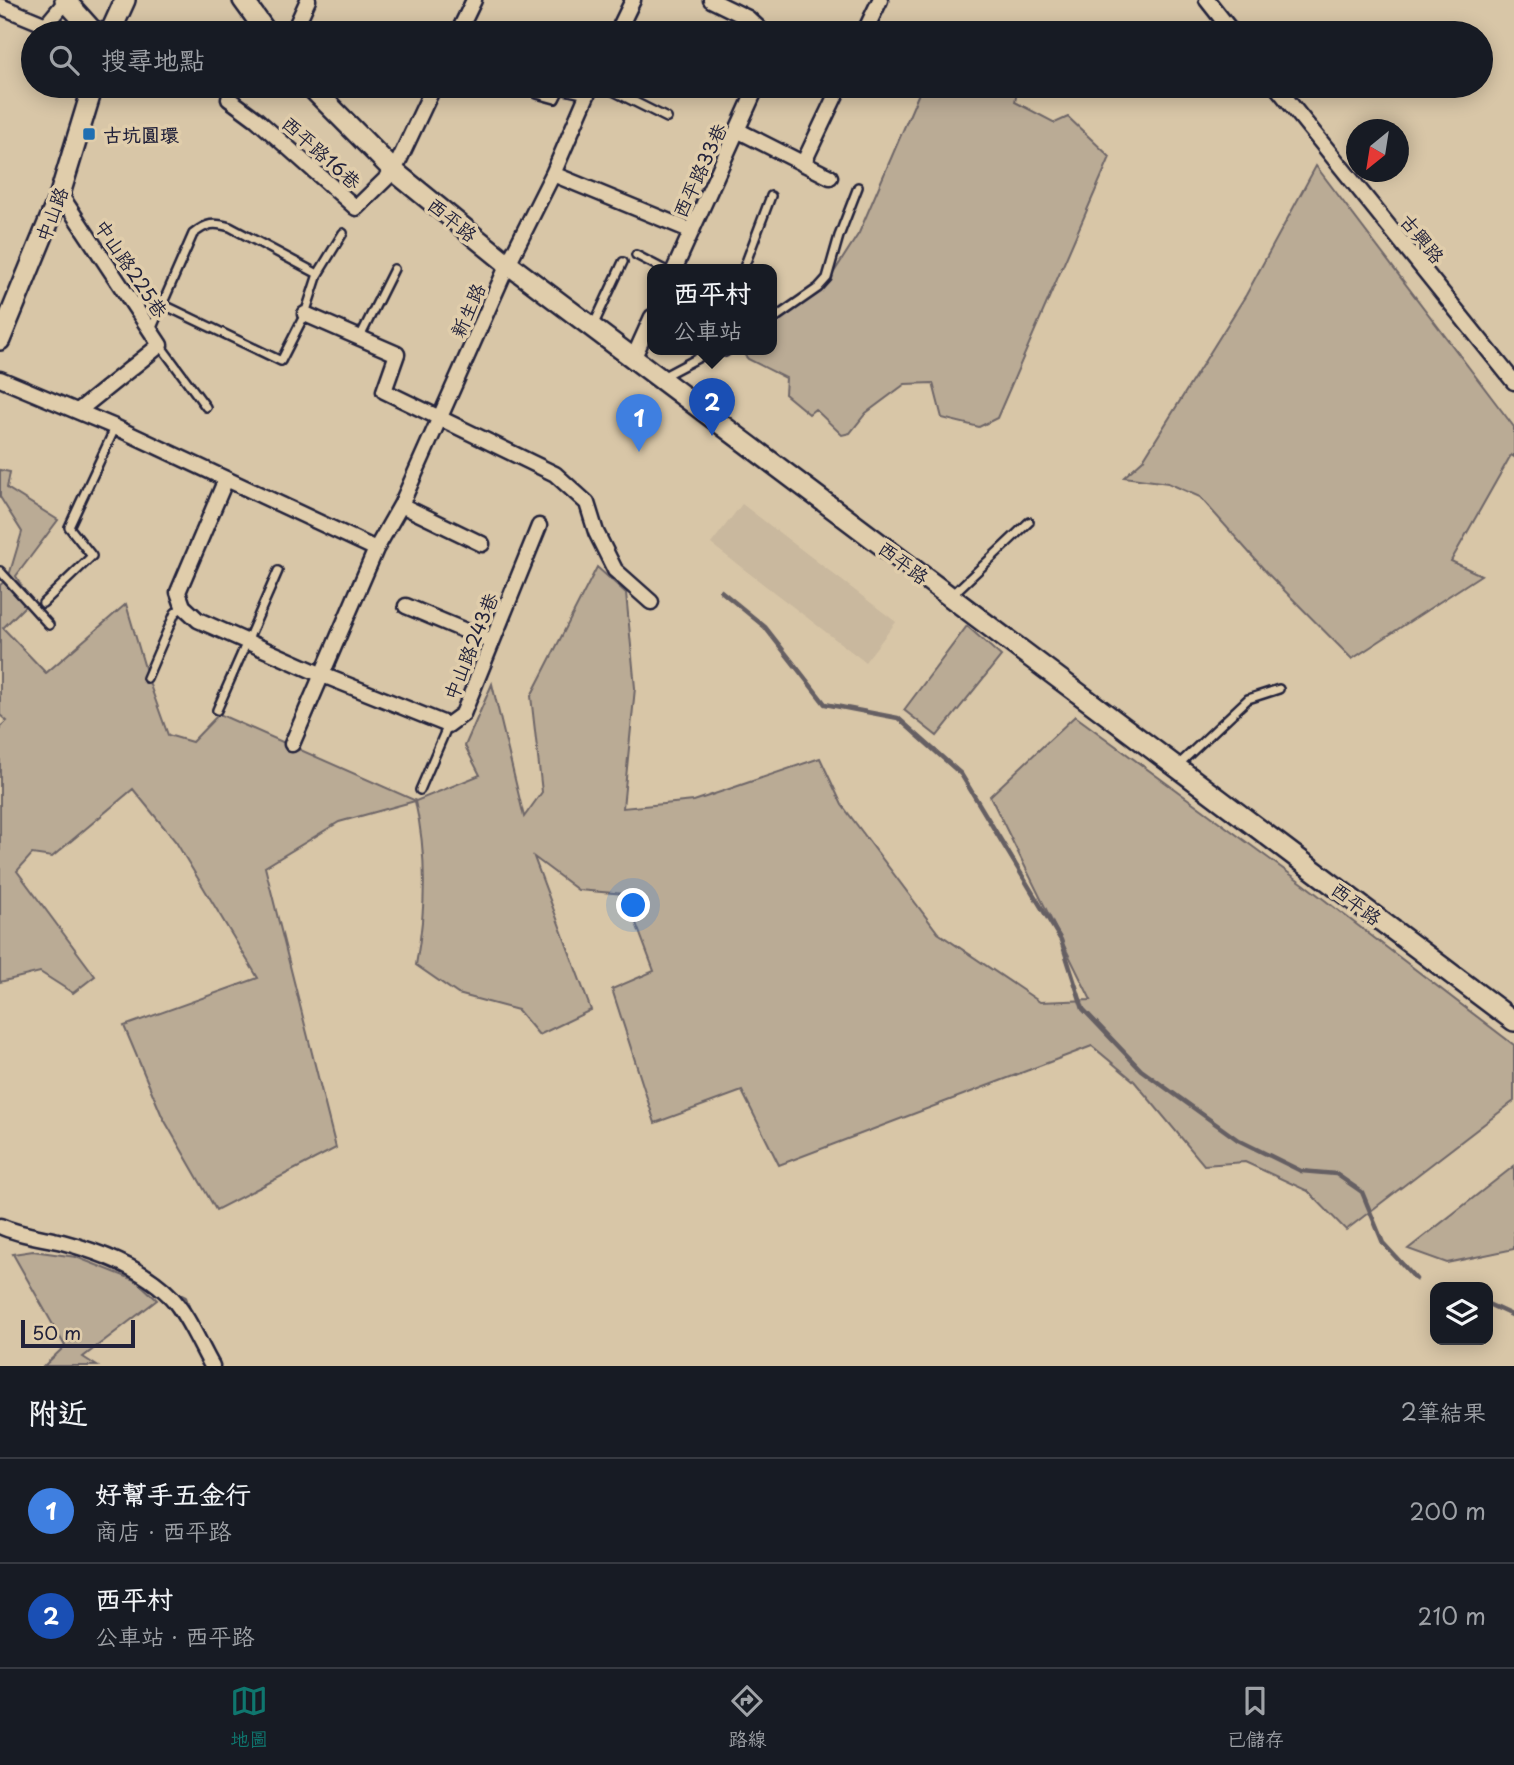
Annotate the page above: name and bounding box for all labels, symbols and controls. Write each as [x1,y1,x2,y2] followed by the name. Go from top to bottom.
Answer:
[21,21,1493,98] search box
[101,40,205,79] text: 搜尋地點
[45,41,83,79] icon: search
[276,109,368,195] street label: 西平路16巷
[665,118,733,222] street label: 西平路33巷
[1346,119,1409,182] north arrow
[103,120,179,148] place label: 古坑圓環
[81,126,97,142] marker: 古坑圓環
[28,182,74,246] street label: 中山路
[422,190,484,248] street label: 西平路
[1394,207,1452,269] street label: 古興路
[89,213,175,323] street label: 中山路225巷
[647,264,777,355] popup
[673,273,751,312] text: 西平村
[443,278,491,342] street label: 新生路
[673,312,742,347] text: 公車站
[689,378,735,436] pin: 2
[616,394,662,452] pin: 1
[873,534,935,590] street label: 西平路
[436,588,504,704] street label: 中山路243巷
[1326,875,1388,931] street label: 西平路
[616,888,650,922] your location
[1430,1282,1493,1345] map controls
[1430,1282,1493,1345] button: layers
[21,1317,135,1349] scale bar
[32,1318,81,1346] text: 50 m
[28,1389,88,1434] text: 附近
[1401,1394,1486,1429] text: 2筆結果
[95,1474,251,1513] text: 好幫手五金行
[46,1493,57,1528] text: 1
[1409,1493,1486,1528] text: 200 m
[95,1513,232,1548] text: 商店 · 西平路
[95,1579,173,1618] text: 西平村
[43,1598,59,1633] text: 2
[1418,1598,1486,1633] text: 210 m
[95,1618,255,1653] text: 公車站 · 西平路
[230,1682,268,1752] tab: 地圖
[728,1682,767,1752] tab: 路線
[1227,1682,1284,1752] tab: 已儲存

